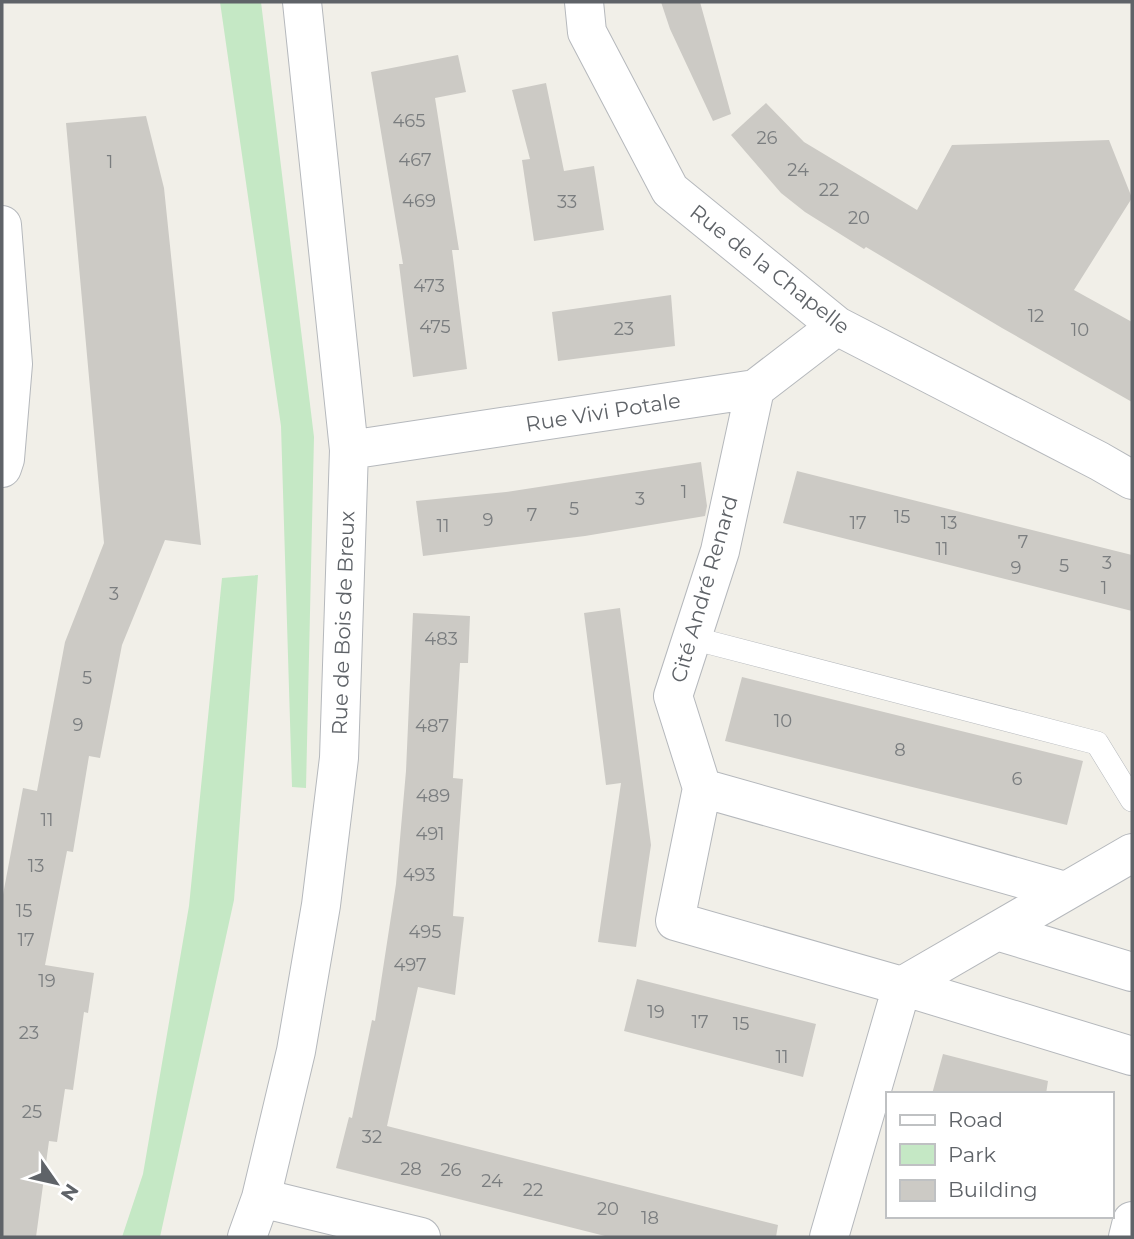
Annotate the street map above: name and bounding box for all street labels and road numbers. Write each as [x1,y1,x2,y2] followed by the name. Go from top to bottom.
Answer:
[685,199,855,339] street label: Rue de la Chapelle
[524,387,682,437] street label: Rue Vivi Potale
[665,493,743,685] street label: Cité André Renard
[327,510,359,736] street label: Rue de Bois de Breux

